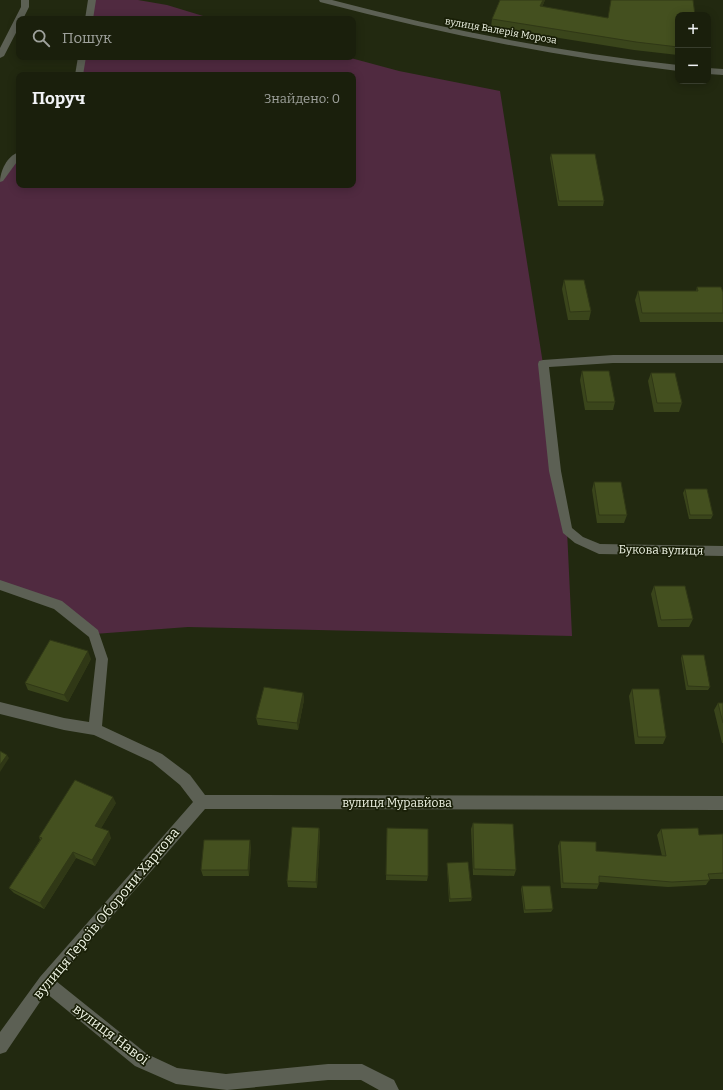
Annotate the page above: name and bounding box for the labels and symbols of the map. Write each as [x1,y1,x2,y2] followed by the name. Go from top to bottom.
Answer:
[444,15,558,47] street label: вулиця Валерія Мороза
[618,542,704,558] street label: Букова вулиця
[342,796,452,810] street label: вулиця Муравйова
[30,824,183,1002] street label: вулиця Героїв Оборони Харкова
[69,1000,152,1068] street label: вулиця Навої

